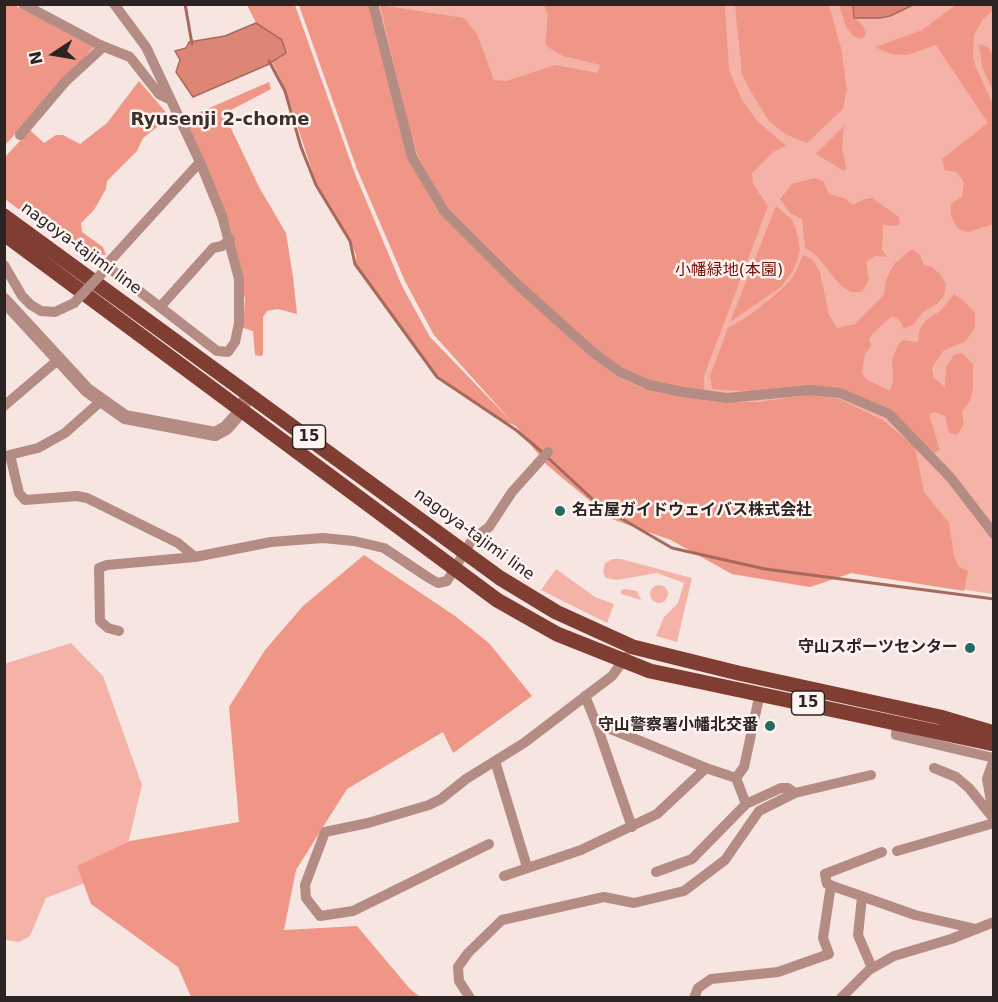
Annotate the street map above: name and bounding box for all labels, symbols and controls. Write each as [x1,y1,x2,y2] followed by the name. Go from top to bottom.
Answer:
[24,24,84,84] north arrow
[25,49,47,66] text: N
[131,109,309,131] district label: Ryusenji 2-chome
[17,199,145,299] street label: nagoya-tajimi line
[675,261,783,281] park label: 小幡緑地(本園)
[292,425,326,449] road number: 15
[410,485,538,585] street label: nagoya-tajimi line
[572,501,812,521] place label: 名古屋ガイドウェイバス株式会社
[553,504,567,518] marker: 名古屋ガイドウェイバス株式会社
[798,638,958,658] place label: 守山スポーツセンター
[963,641,977,655] marker: 守山スポーツセンター
[792,691,824,715] road number: 15
[598,716,758,736] place label: 守山警察署小幡北交番
[763,719,777,733] marker: 守山警察署小幡北交番

